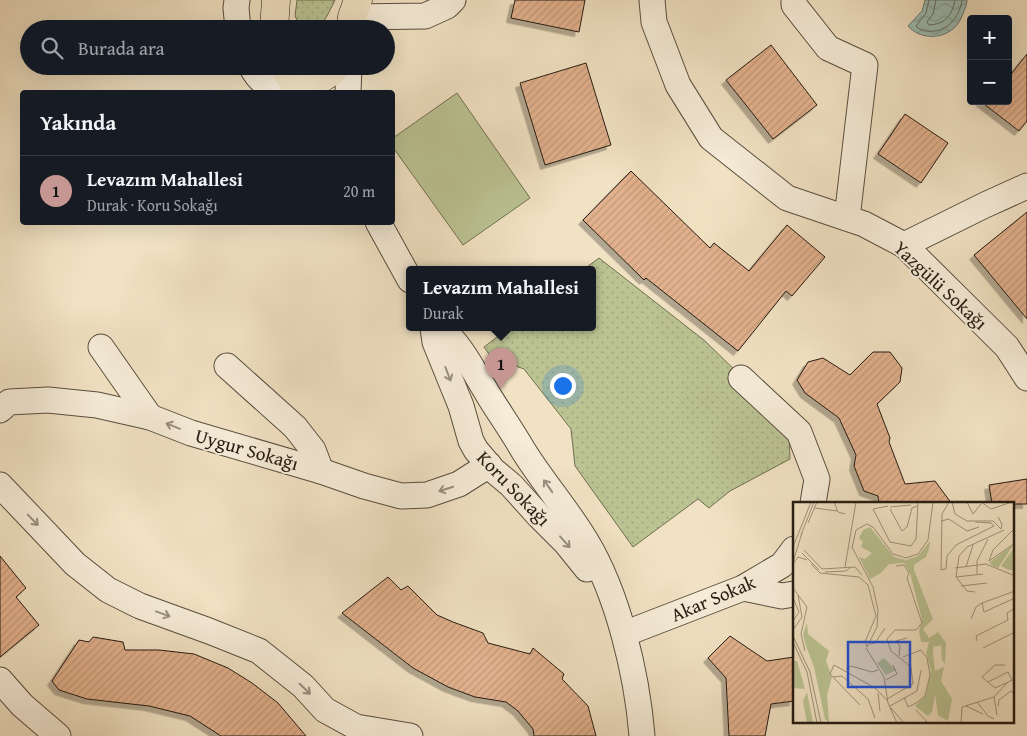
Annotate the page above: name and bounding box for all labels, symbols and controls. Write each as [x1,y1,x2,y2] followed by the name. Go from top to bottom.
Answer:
[967,15,1012,105] map controls
[967,15,1012,60] button: +
[20,20,395,75] search box
[38,34,66,62] icon: search
[78,34,165,62] text: Burada ara
[967,60,1012,105] button: −
[40,107,116,138] text: Yakında
[87,165,243,193] text: Levazım Mahallesi
[52,179,60,203] text: 1
[343,179,375,203] text: 20 m
[87,193,218,217] text: Durak · Koru Sokağı
[888,234,994,336] street label: Yazgülü Sokağı
[406,266,596,331] popup
[423,273,579,301] text: Levazım Mahallesi
[423,301,464,325] text: Durak
[485,348,517,389] pin: 1
[444,366,453,381] one-way arrow
[550,373,576,399] your location
[166,421,181,430] one-way arrow
[192,421,302,477] street label: Uygur Sokağı
[471,444,557,532] street label: Koru Sokağı
[543,479,553,493] one-way arrow
[439,484,455,494] one-way arrow
[793,502,1014,724] inset map
[27,514,39,527] one-way arrow
[559,535,571,548] one-way arrow
[666,568,760,628] street label: Akar Sokak
[155,610,170,619] one-way arrow
[298,683,311,695] one-way arrow

